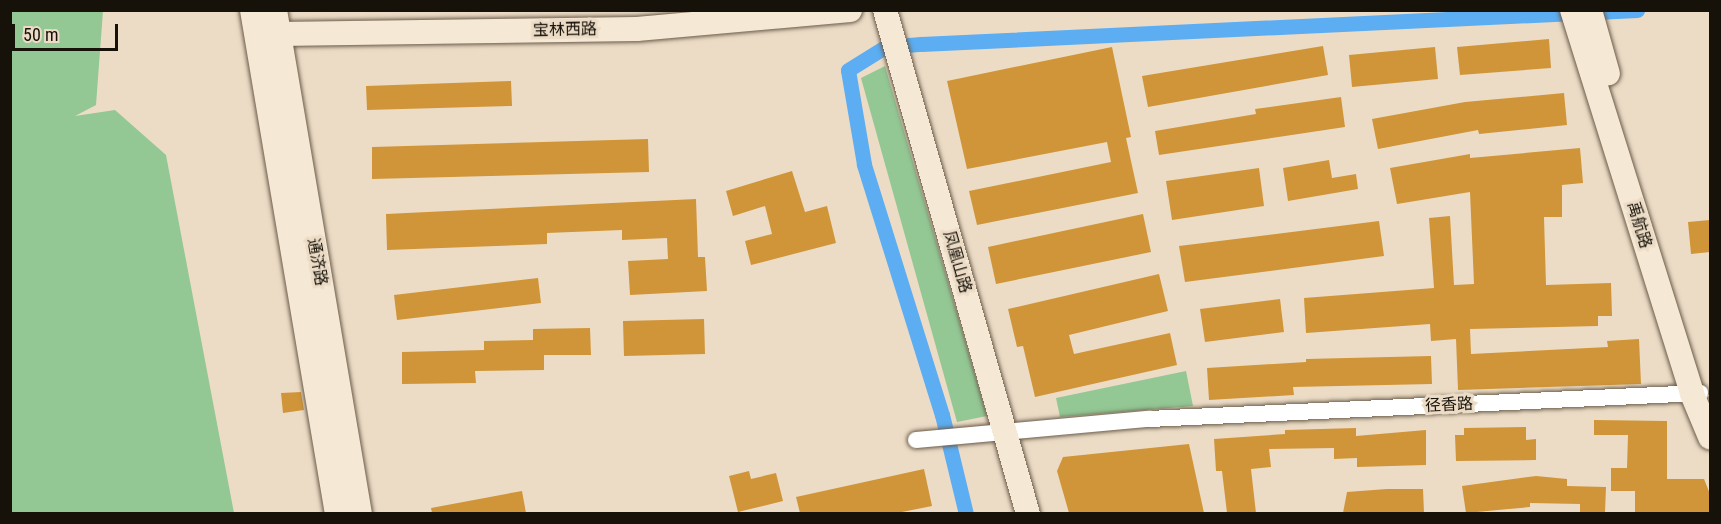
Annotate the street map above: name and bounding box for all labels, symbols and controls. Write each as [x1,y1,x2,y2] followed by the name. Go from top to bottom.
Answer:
[15,12,122,50] scale bar
[533,20,597,40] street label: 宝林西路
[23,24,58,45] text: 50 m
[1623,199,1655,251] street label: 禹航路
[939,229,975,295] street label: 凤凰山路
[303,237,331,287] street label: 通济路
[1425,394,1473,416] street label: 径香路

